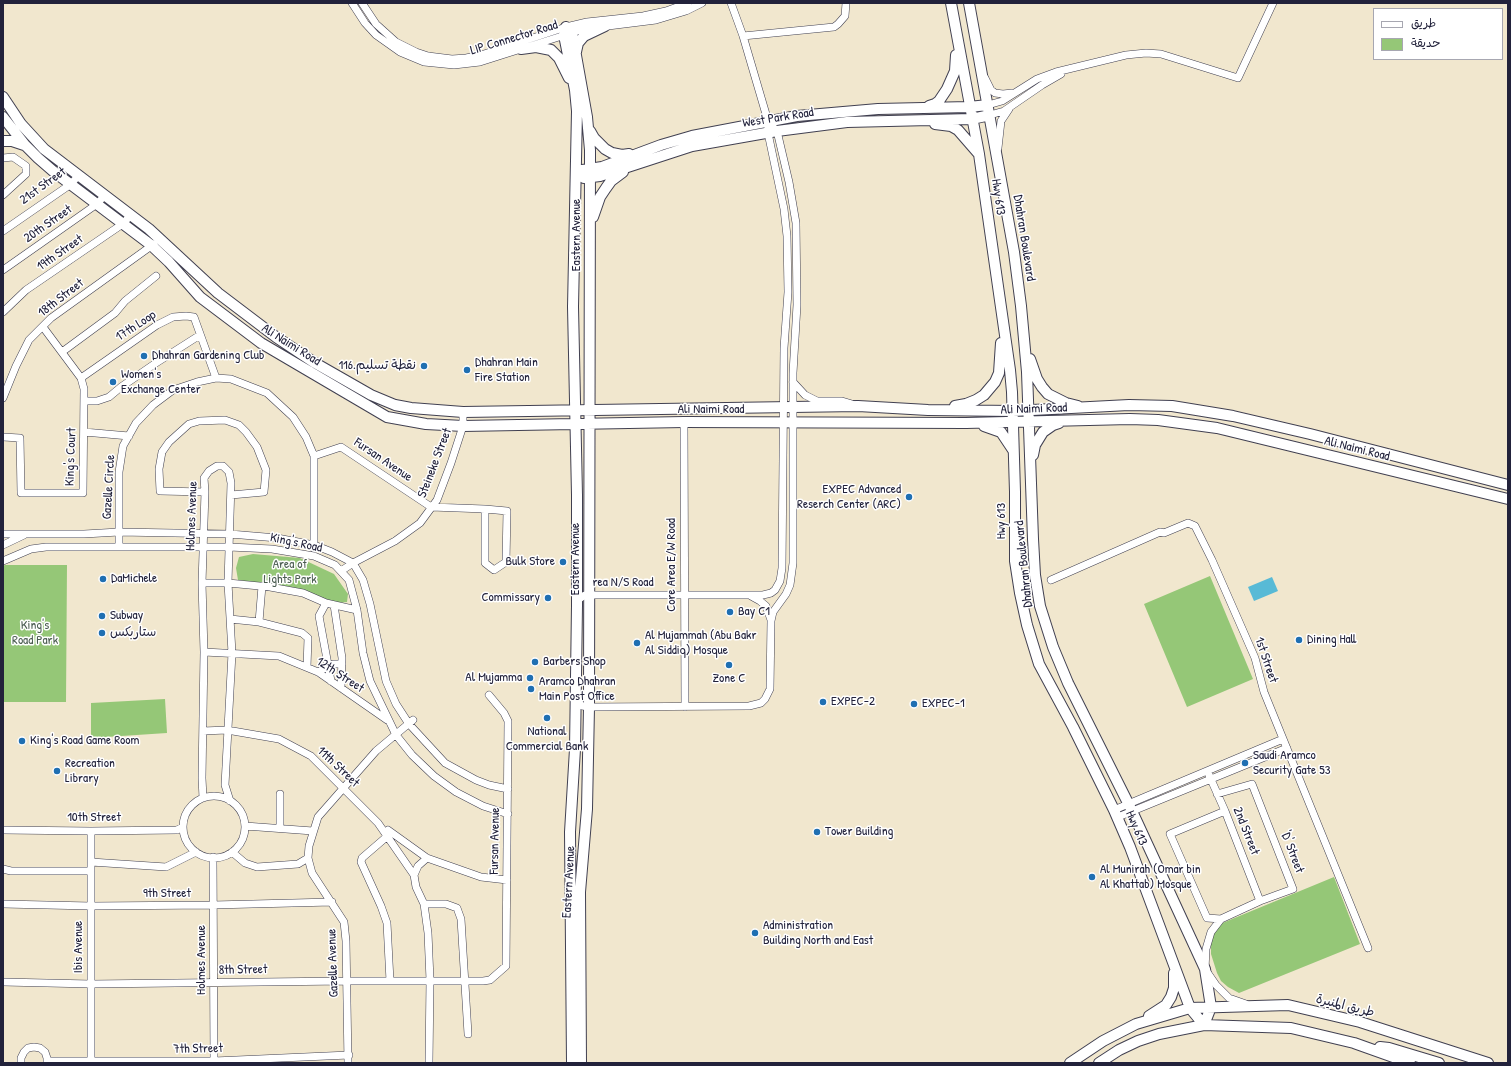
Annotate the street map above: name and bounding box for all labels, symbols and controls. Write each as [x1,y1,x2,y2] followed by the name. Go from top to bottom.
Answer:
[1373,8,1503,60] legend
[1411,14,1436,31] text: طريق
[468,17,560,59] street label: LIP Connector Road
[1411,34,1440,51] text: حديقة
[741,105,815,131] street label: West Park Road
[17,164,69,208] street label: 21st Street
[988,178,1008,216] street label: Hwy 613
[1009,194,1039,282] street label: Dhahran Boulevard
[569,199,585,271] street label: Eastern Avenue
[21,202,75,246] street label: 20th Street
[34,232,86,274] street label: 19th Street
[35,275,87,321] street label: 18th Street
[113,307,159,345] street label: 17th Loop
[259,321,323,369] street label: Ali Naimi Road
[152,348,264,364] place label: Dhahran Gardening Club
[139,351,149,361] marker: Dhahran Gardening Club
[475,355,538,386] place label: Dhahran Main Fire Station
[338,358,416,374] place label: نقطة تسليم.116
[419,361,429,371] marker: نقطة تسليم.116
[462,365,472,375] marker: Dhahran Main Fire Station
[121,367,201,398] place label: Women's Exchange Center
[108,377,118,387] marker: Women's Exchange Center
[1000,400,1068,418] street label: Ali Naimi Road
[678,402,744,418] street label: Ali Naimi Road
[415,426,455,500] street label: Steineke Street
[62,427,80,487] street label: King's Court
[1323,433,1391,465] street label: Ali Naimi Road
[351,435,415,485] street label: Fursan Avenue
[100,454,118,520] street label: Gazelle Circle
[183,481,201,551] street label: Holmes Avenue
[797,482,901,513] place label: EXPEC Advanced Reserch Center (ARC)
[904,492,914,502] marker: EXPEC Advanced Reserch Center (ARC)
[994,503,1010,539] street label: Hwy 613
[664,518,680,612] street label: Core Area E/W Road
[1012,520,1036,608] street label: Dhahran Boulevard
[568,523,584,595] street label: Eastern Avenue
[269,530,323,556] street label: King's Road
[506,554,555,570] place label: Bulk Store
[263,557,317,588] park label: Area of Lights Park
[558,557,568,567] marker: Bulk Store
[111,571,157,587] place label: DaMichele
[98,574,108,584] marker: DaMichele
[593,575,653,591] street label: rea N/S Road
[481,590,540,606] place label: Commissary
[543,593,553,603] marker: Commissary
[738,604,770,620] place label: Bay C1
[725,607,735,617] marker: Bay C1
[110,608,143,624] place label: Subway
[97,611,107,621] marker: Subway
[12,618,58,649] park label: King's Road Park
[110,625,156,641] place label: ستاربكس
[97,628,107,638] marker: ستاربكس
[645,628,756,659] place label: Al Mujammah (Abu Bakr Al Siddiq) Mosque
[1307,632,1356,648] place label: Dining Hall
[1251,635,1281,685] street label: 1st Street
[1294,635,1304,645] marker: Dining Hall
[632,638,642,648] marker: Al Mujammah (Abu Bakr Al Siddiq) Mosque
[313,654,367,696] street label: 12th Street
[543,654,605,670] place label: Barbers Shop
[530,657,540,667] marker: Barbers Shop
[724,660,734,670] marker: Zone C
[465,670,522,686] place label: Al Mujamma
[713,671,745,687] place label: Zone C
[525,673,535,683] marker: Al Mujamma
[539,674,616,705] place label: Aramco Dhahran Main Post Office
[526,684,536,694] marker: Aramco Dhahran Main Post Office
[831,694,875,710] place label: EXPEC-2
[922,696,965,712] place label: EXPEC-1
[818,697,828,707] marker: EXPEC-2
[909,699,919,709] marker: EXPEC-1
[542,713,552,723] marker: National Commercial Bank
[506,724,588,755] place label: National Commercial Bank
[30,733,139,749] place label: King's Road Game Room
[17,736,27,746] marker: King's Road Game Room
[313,743,363,791] street label: 11th Street
[1253,748,1331,779] place label: Saudi Aramco Security Gate 53
[65,756,115,787] place label: Recreation Library
[1240,758,1250,768] marker: Saudi Aramco Security Gate 53
[52,766,62,776] marker: Recreation Library
[1229,805,1263,857] street label: 2nd Street
[487,807,503,875] street label: Fursan Avenue
[1122,808,1150,848] street label: Hwy 613
[67,810,121,826] street label: 10th Street
[825,824,893,840] place label: Tower Building
[812,827,822,837] marker: Tower Building
[1277,829,1307,875] street label: 'D' Street
[559,845,579,919] street label: Eastern Avenue
[1100,862,1201,893] place label: Al Munirah (Omar bin Al Khattab) Mosque
[1087,872,1097,882] marker: Al Munirah (Omar bin Al Khattab) Mosque
[143,886,191,902] street label: 9th Street
[763,918,873,949] place label: Administration Building North and East
[71,921,87,973] street label: Ibis Avenue
[194,925,210,995] street label: Holmes Avenue
[324,928,342,998] street label: Gazelle Avenue
[750,928,760,938] marker: Administration Building North and East
[218,962,268,978] street label: 8th Street
[1314,991,1376,1021] street label: طريق المنيرة
[173,1041,223,1057] street label: 7th Street

